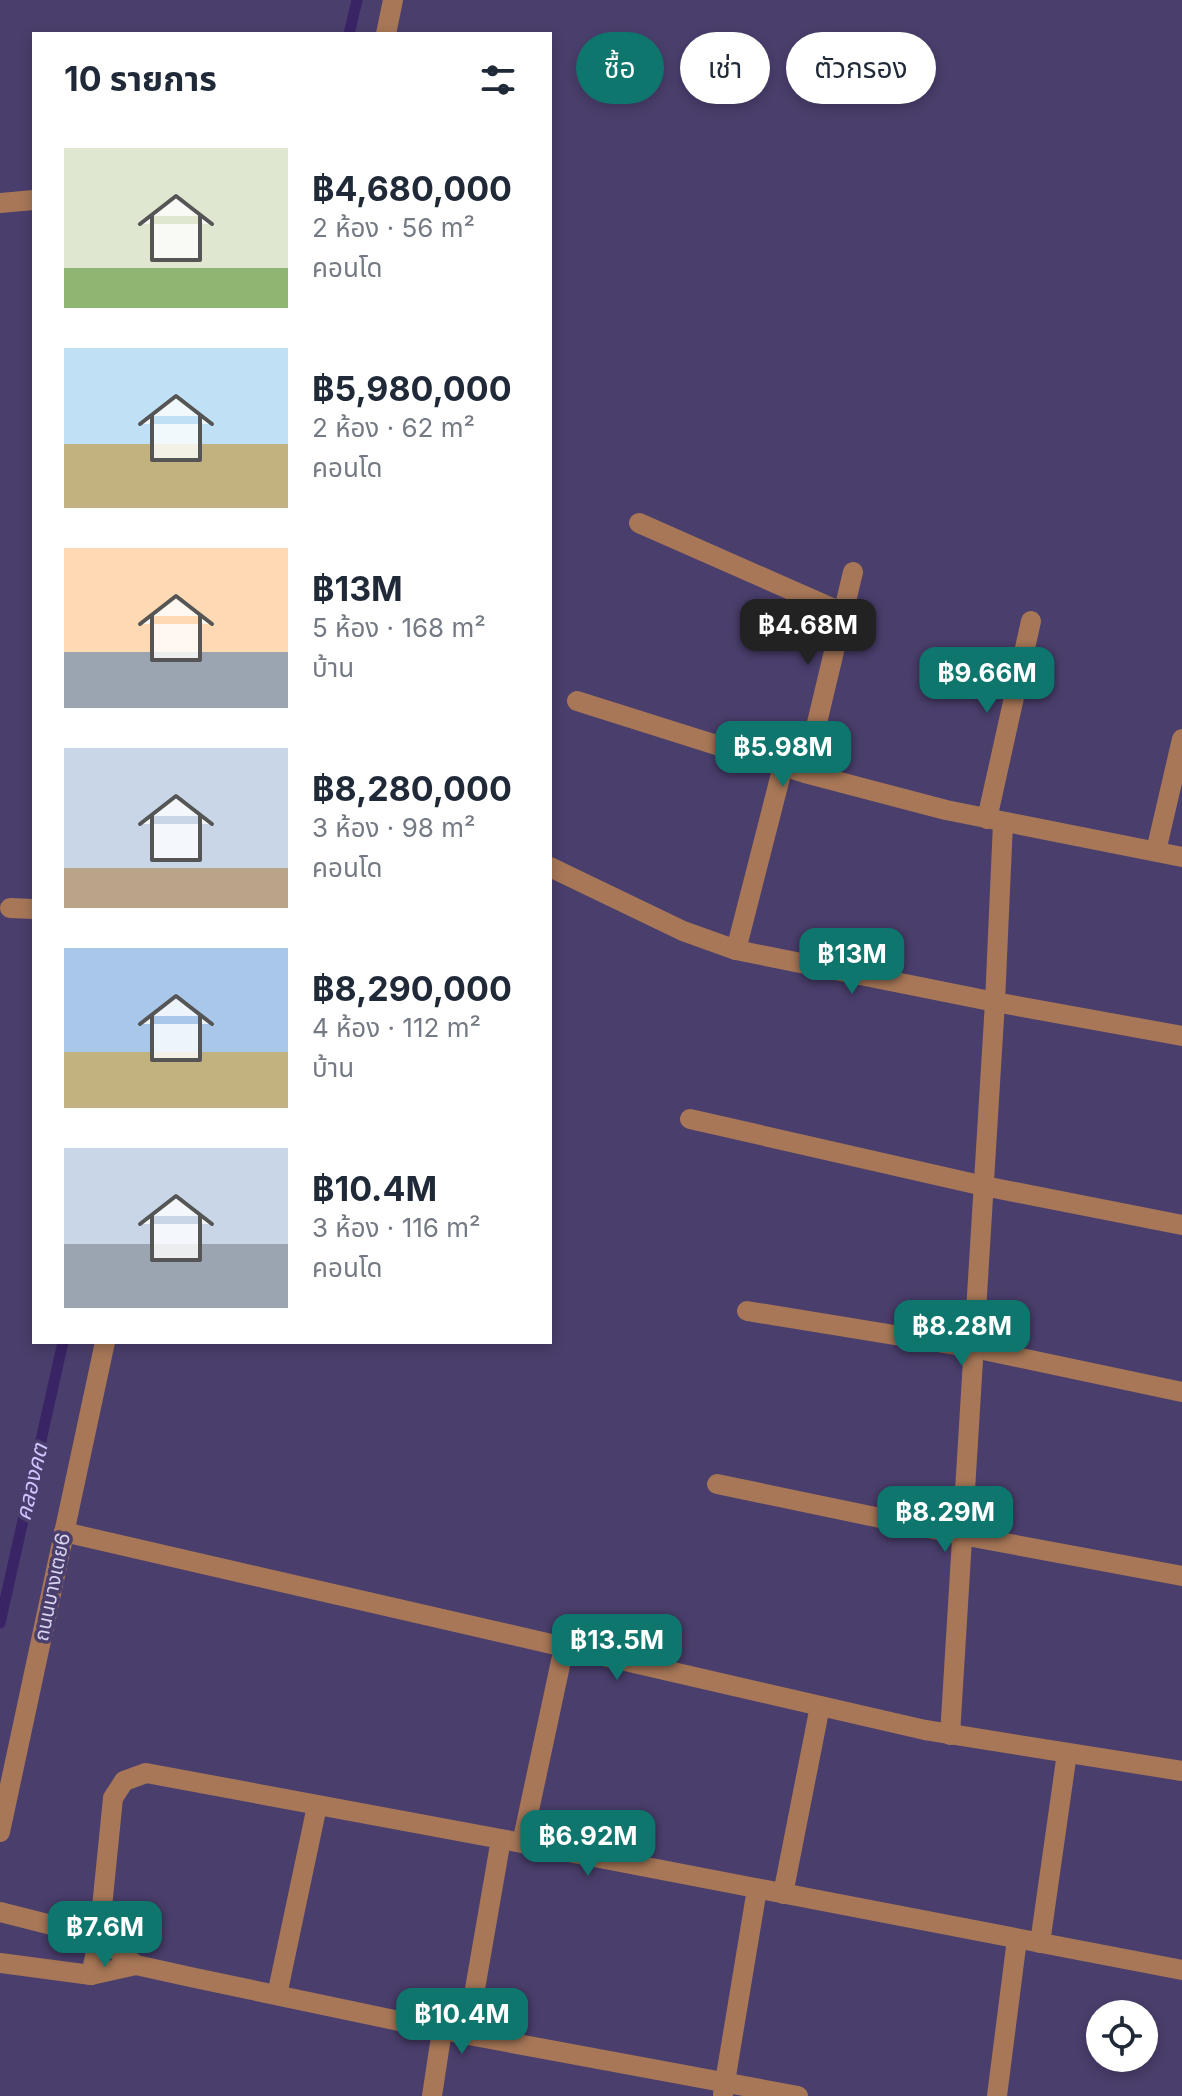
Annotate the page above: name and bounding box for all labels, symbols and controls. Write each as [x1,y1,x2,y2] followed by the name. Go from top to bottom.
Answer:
[576,32,664,104] chip: ซื้อ
[680,32,770,104] chip: เช่า
[786,32,936,104] chip: ตัวกรอง
[64,58,217,99] text: 10 รายการ
[476,58,520,102] icon: filters
[312,168,512,209] text: ฿4,680,000
[128,180,224,276] icon: home
[312,212,475,243] text: 2 ห้อง · 56 m²
[312,252,383,283] text: คอนโด
[312,368,512,409] text: ฿5,980,000
[128,380,224,476] icon: home
[312,412,475,443] text: 2 ห้อง · 62 m²
[312,452,383,483] text: คอนโด
[312,568,403,609] text: ฿13M
[128,580,224,676] icon: home
[743,599,873,667] pin: ฿4.68M
[758,609,858,640] text: ฿4.68M
[312,612,486,643] text: 5 ห้อง · 168 m²
[922,647,1052,715] pin: ฿9.66M
[312,652,354,683] text: บ้าน
[937,657,1037,688] text: ฿9.66M
[718,721,848,789] pin: ฿5.98M
[733,731,833,762] text: ฿5.98M
[312,768,512,809] text: ฿8,280,000
[128,780,224,876] icon: home
[312,812,475,843] text: 3 ห้อง · 98 m²
[312,852,383,883] text: คอนโด
[805,928,899,996] pin: ฿13M
[817,938,887,969] text: ฿13M
[312,968,512,1009] text: ฿8,290,000
[128,980,224,1076] icon: home
[312,1012,481,1043] text: 4 ห้อง · 112 m²
[312,1052,354,1083] text: บ้าน
[312,1168,437,1209] text: ฿10.4M
[128,1180,224,1276] icon: home
[312,1212,481,1243] text: 3 ห้อง · 116 m²
[312,1252,383,1283] text: คอนโด
[897,1300,1027,1368] pin: ฿8.28M
[912,1310,1012,1341] text: ฿8.28M
[10,1440,53,1523] water label: คลองคต
[880,1486,1010,1554] pin: ฿8.29M
[895,1496,995,1527] text: ฿8.29M
[29,1531,75,1643] street label: ถนนบางเตย6
[552,1614,682,1682] pin: ฿13.5M
[570,1624,664,1655] text: ฿13.5M
[523,1810,653,1878] pin: ฿6.92M
[538,1820,638,1851] text: ฿6.92M
[49,1901,161,1969] pin: ฿7.6M
[66,1911,144,1942] text: ฿7.6M
[397,1988,527,2056] pin: ฿10.4M
[414,1998,510,2029] text: ฿10.4M
[1086,2000,1158,2072] map controls
[1086,2000,1158,2072] button: locate

